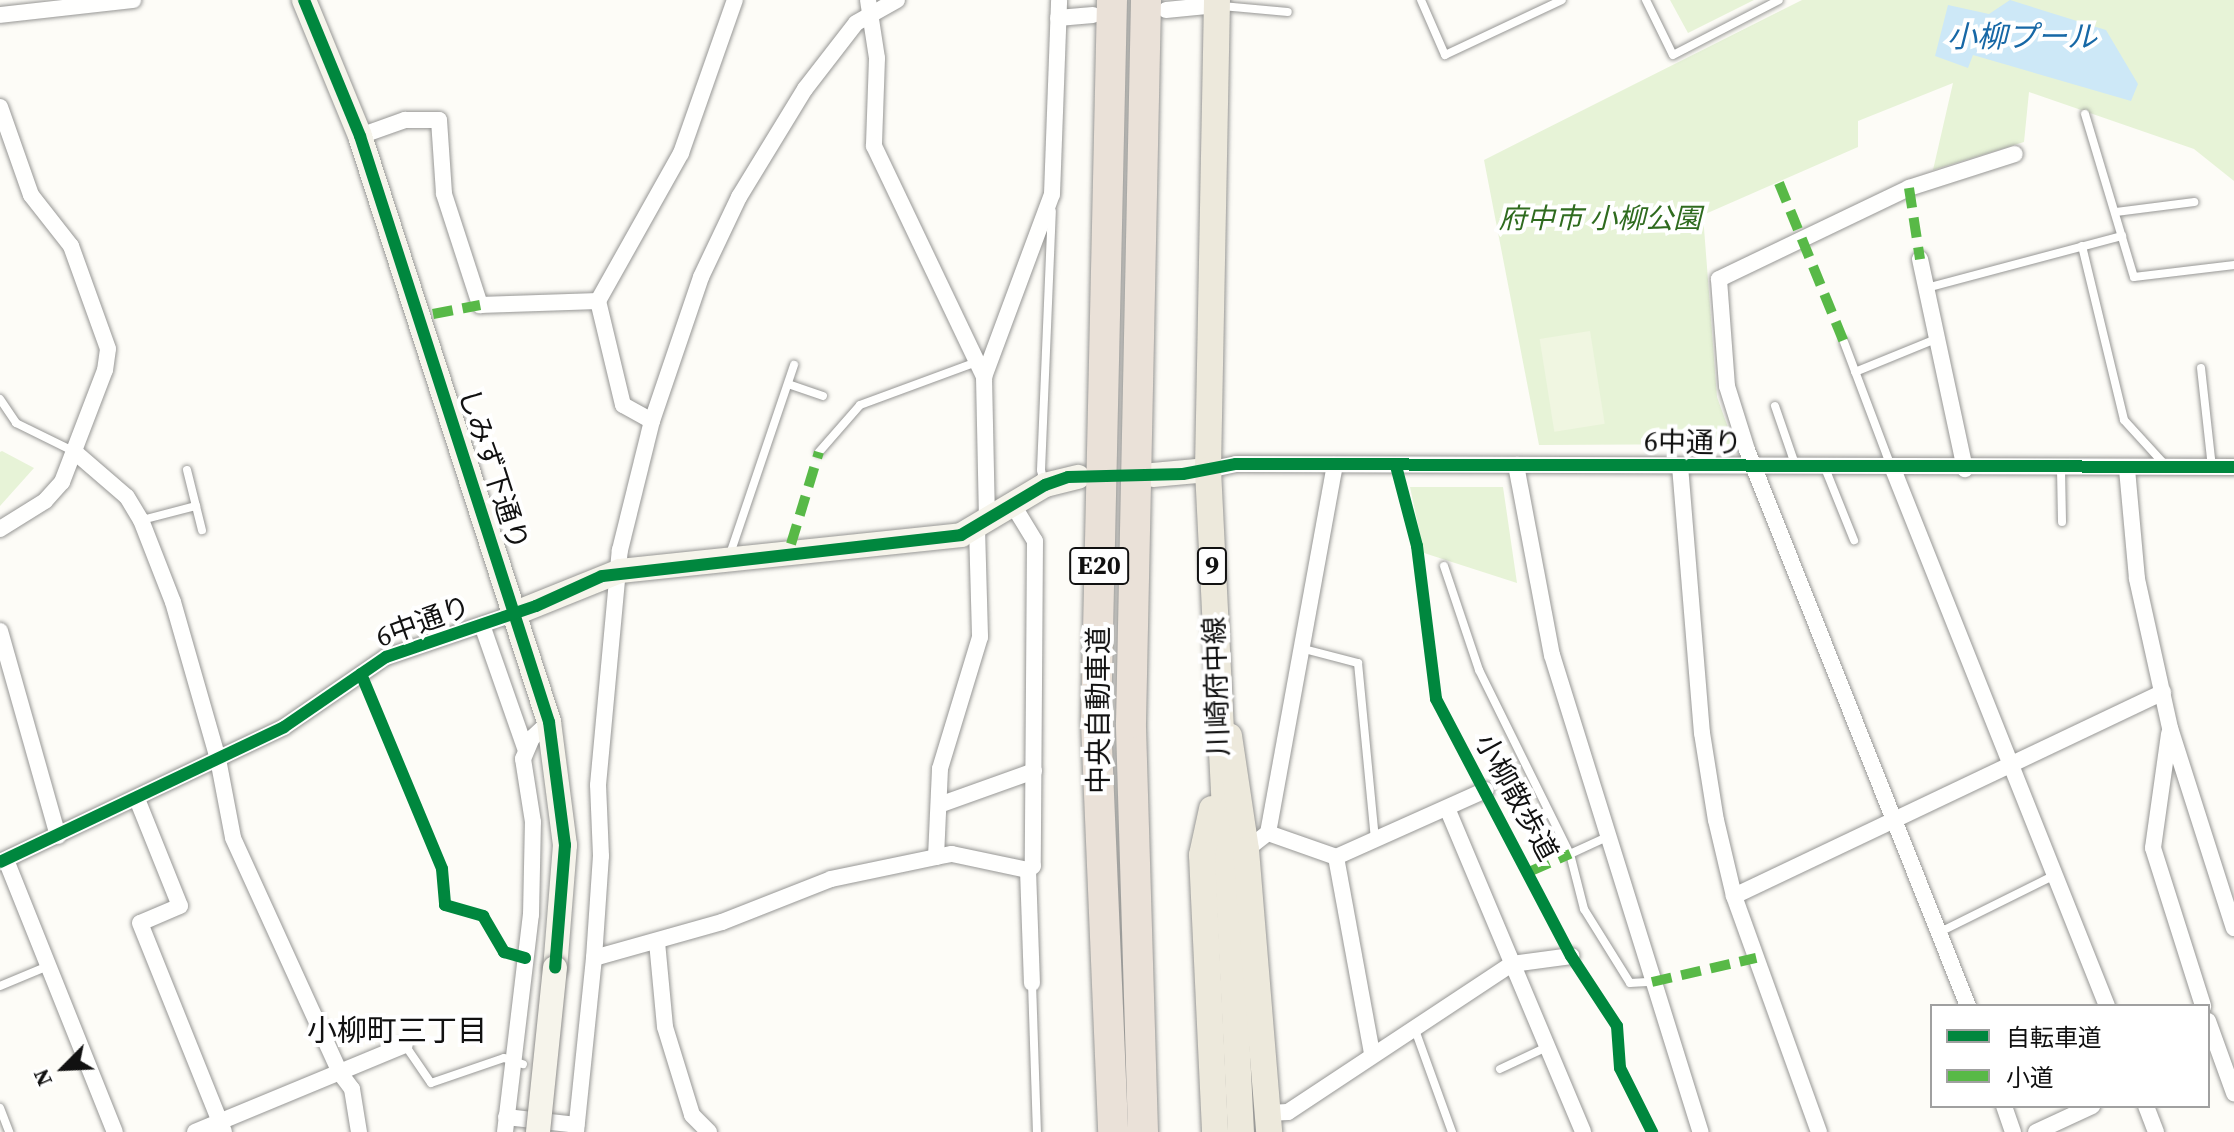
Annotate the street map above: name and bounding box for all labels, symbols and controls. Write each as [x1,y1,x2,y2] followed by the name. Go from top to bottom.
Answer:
[1947,19,2097,55] water label: 小柳プール
[1499,201,1701,235] park label: 府中市 小柳公園
[452,384,536,554] street label: しみず下通り
[1644,424,1742,460] street label: 6中通り
[1069,544,1129,588] road number: E20
[1196,544,1228,588] road number: 9
[371,588,475,654] street label: 6中通り
[1197,615,1235,757] street label: 川崎府中線
[1081,626,1115,794] street label: 中央自動車道
[1468,728,1566,866] street label: 小柳散歩道
[1930,1004,2210,1108] legend
[307,1013,487,1049] district label: 小柳町三丁目
[2006,1021,2102,1054] text: 自転車道
[24,1028,104,1108] north arrow
[2006,1061,2054,1094] text: 小道
[25,1064,59,1091] text: N

